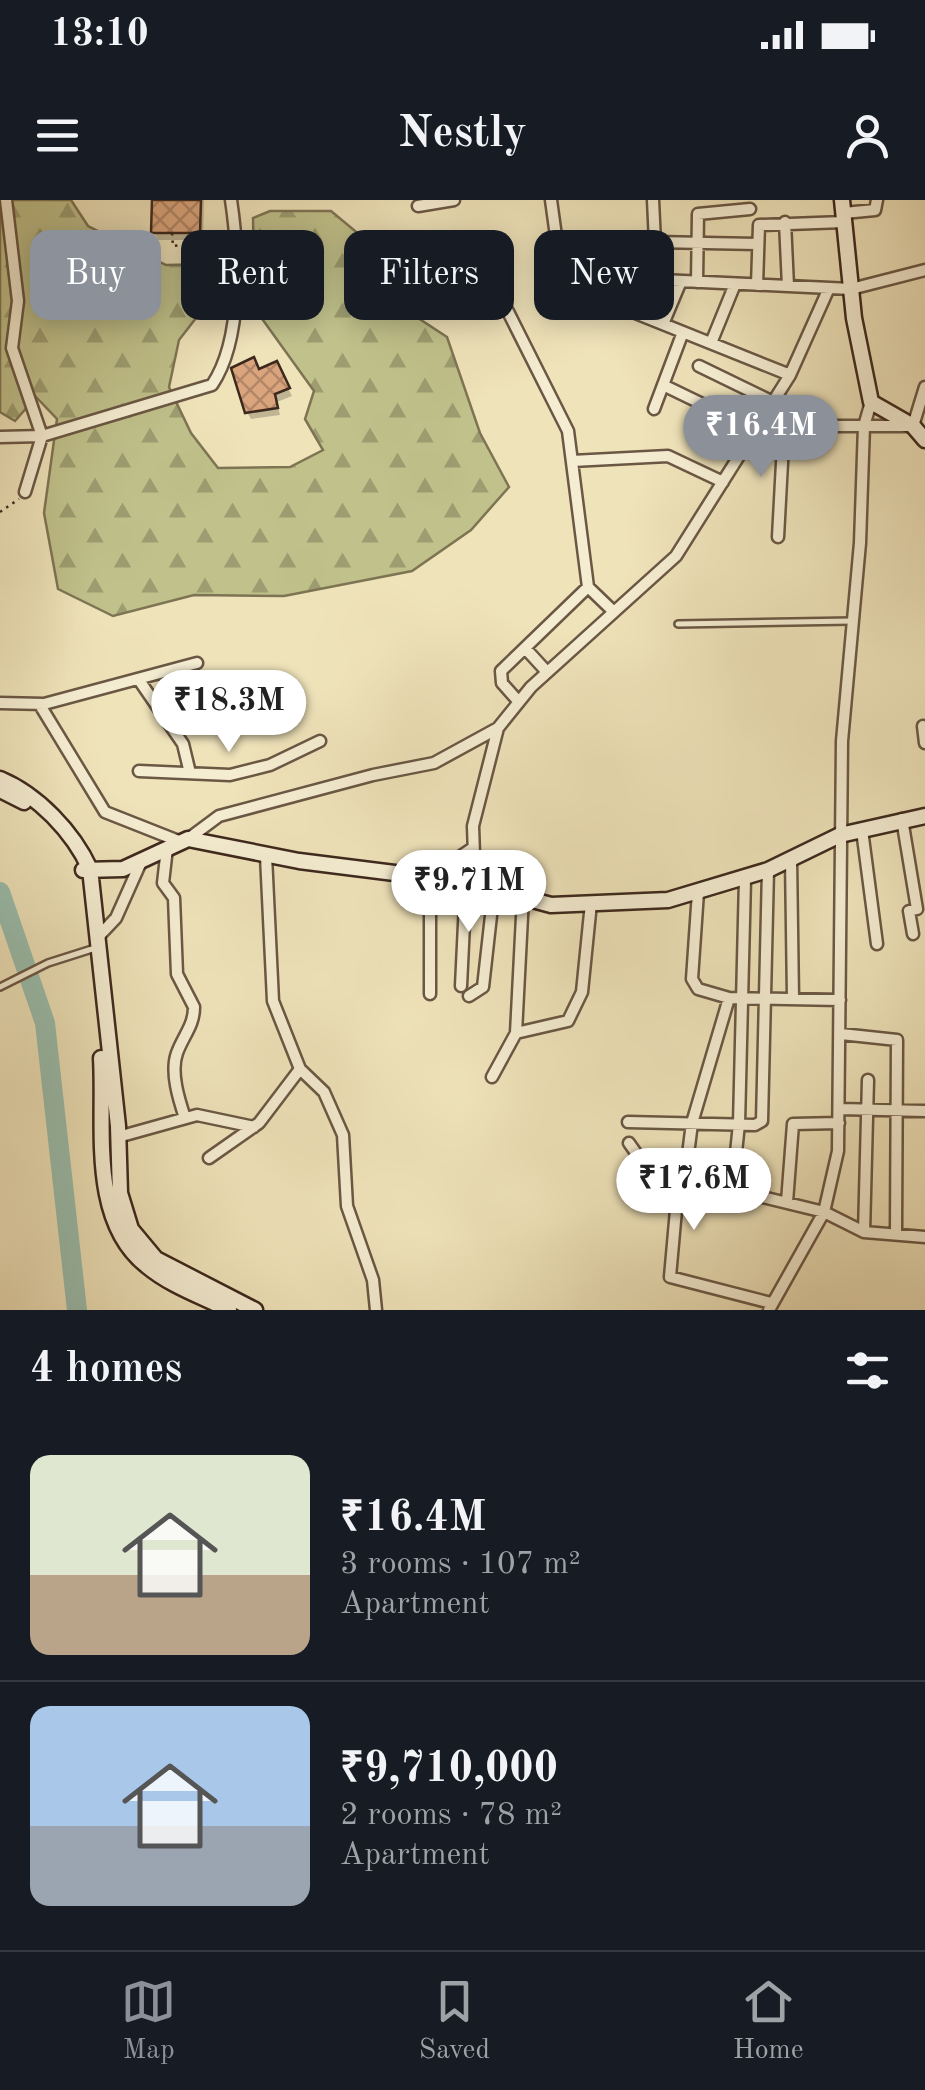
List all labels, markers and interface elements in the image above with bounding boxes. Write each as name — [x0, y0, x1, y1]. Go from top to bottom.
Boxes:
text: 13:10 — [50, 16, 149, 54]
icon: menu — [30, 108, 85, 163]
icon: person — [840, 108, 895, 163]
text: Nestly — [398, 112, 527, 157]
chip: Buy — [30, 230, 161, 320]
chip: Rent — [181, 230, 324, 320]
chip: Filters — [344, 230, 514, 320]
chip: New — [534, 230, 674, 320]
pin: ₹16.4M — [680, 395, 842, 480]
text: ₹16.4M — [705, 411, 817, 443]
pin: ₹18.3M — [148, 670, 310, 755]
text: ₹18.3M — [173, 686, 285, 718]
pin: ₹9.71M — [388, 850, 550, 935]
text: ₹9.71M — [413, 866, 525, 898]
pin: ₹17.6M — [613, 1148, 775, 1233]
text: ₹17.6M — [638, 1164, 750, 1196]
icon: filters — [840, 1343, 895, 1398]
text: 4 homes — [30, 1349, 182, 1391]
icon: home — [110, 1495, 230, 1615]
text: ₹16.4M — [340, 1498, 486, 1540]
text: 3 rooms · 107 m² — [340, 1549, 581, 1581]
text: Apartment — [340, 1589, 490, 1621]
icon: home — [110, 1746, 230, 1866]
text: ₹9,710,000 — [340, 1749, 558, 1791]
text: 2 rooms · 78 m² — [340, 1800, 562, 1832]
text: Apartment — [340, 1840, 490, 1872]
tab: Map — [121, 1974, 176, 2069]
tab: Saved — [419, 1974, 490, 2069]
tab: Home — [733, 1974, 804, 2069]

